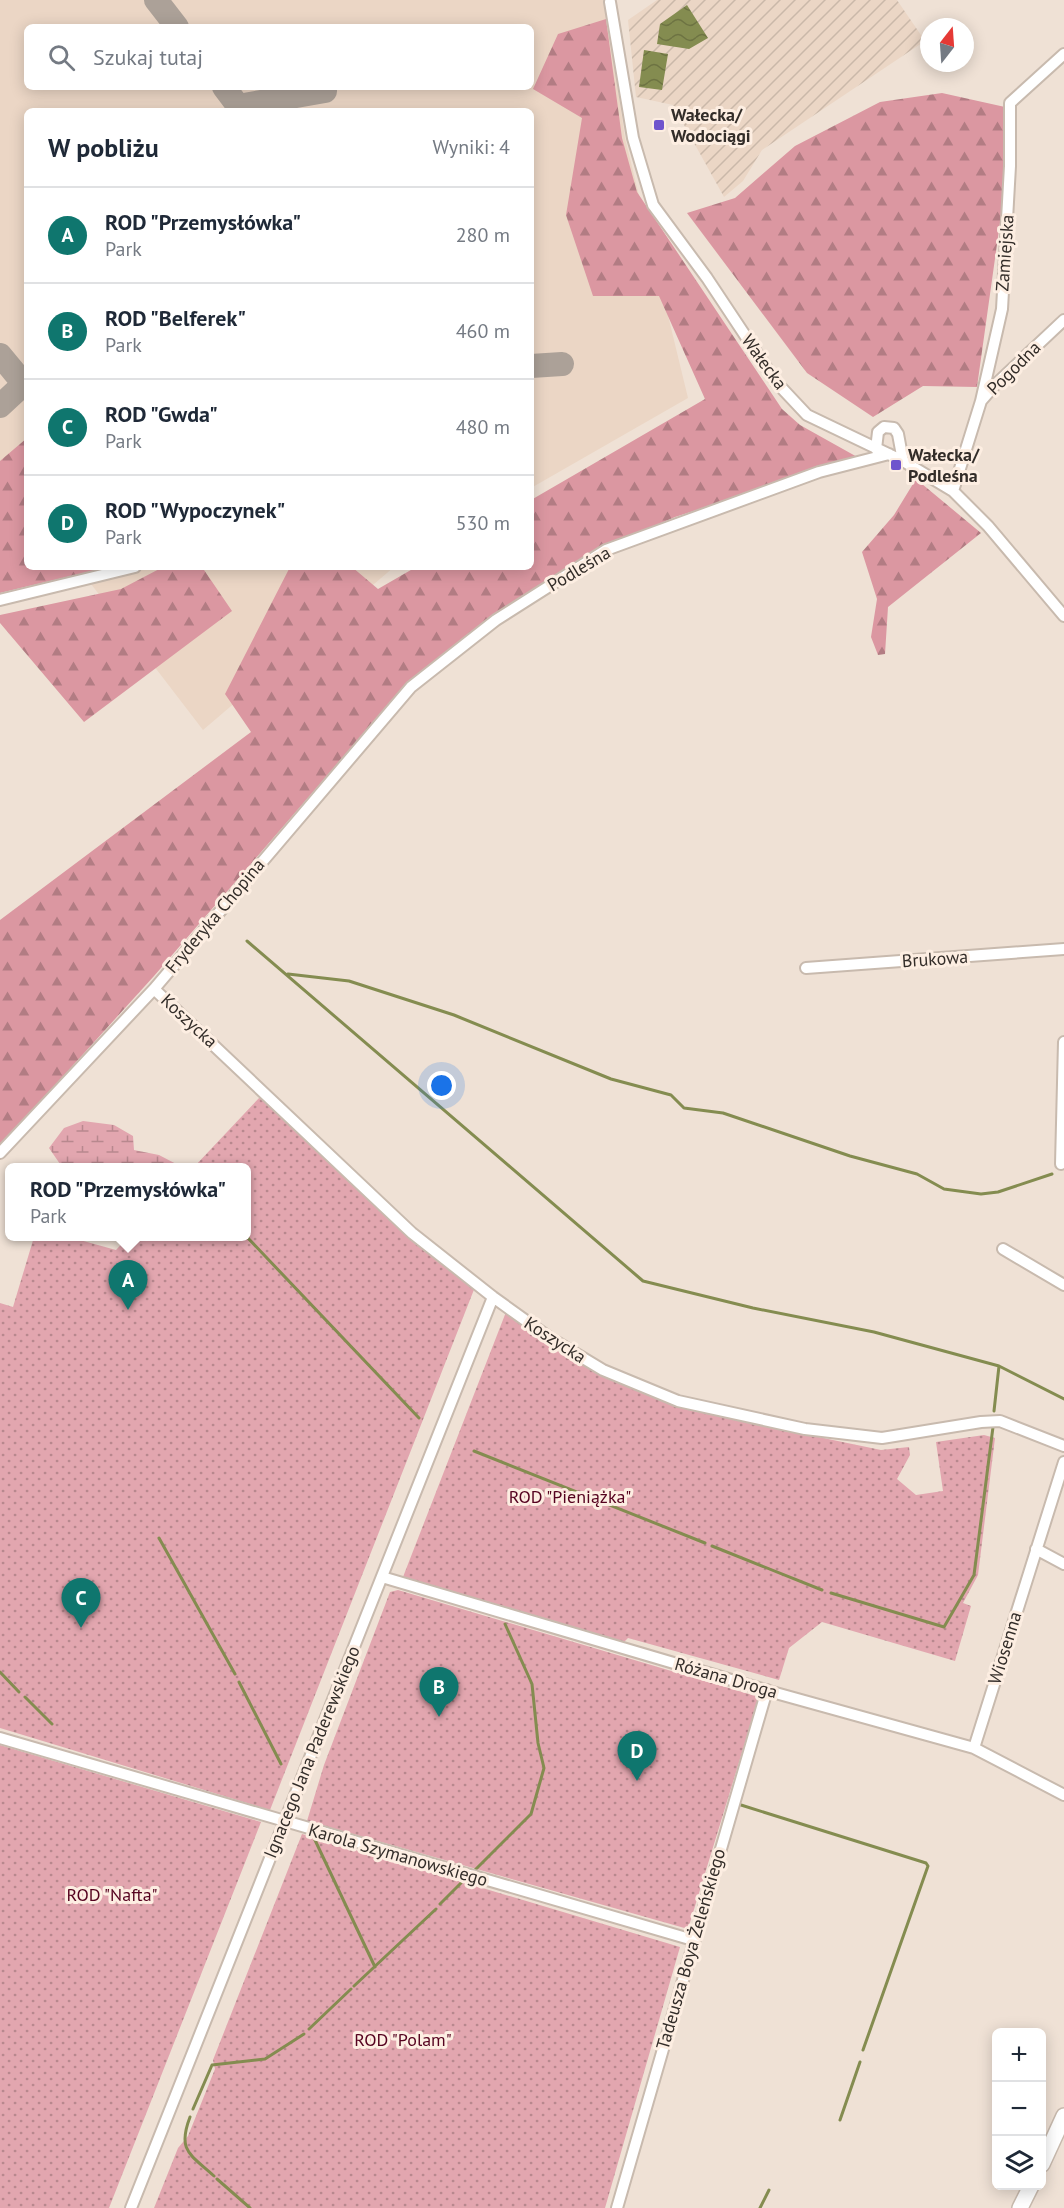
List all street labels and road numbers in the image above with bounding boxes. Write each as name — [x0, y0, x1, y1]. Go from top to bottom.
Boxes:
street label: Zamiejska — [990, 214, 1019, 292]
street label: Wałecka — [737, 329, 792, 394]
street label: Pogodna — [982, 336, 1045, 399]
street label: Podleśna — [543, 541, 614, 596]
street label: Fryderyka Chopina — [160, 854, 269, 978]
street label: Brukowa — [901, 945, 969, 972]
street label: Koszycka — [156, 989, 222, 1053]
street label: Koszycka — [520, 1311, 591, 1368]
street label: Wiosenna — [983, 1609, 1026, 1687]
street label: Ignacego Jana Paderewskiego — [258, 1642, 365, 1861]
street label: Różana Droga — [672, 1652, 780, 1703]
street label: Karola Szymanowskiego — [306, 1818, 490, 1891]
street label: Tadeusza Boya Żeleńskiego — [651, 1846, 730, 2052]

